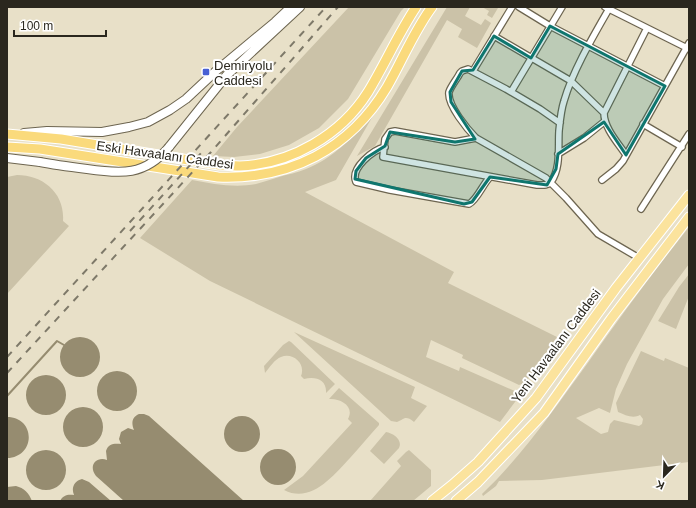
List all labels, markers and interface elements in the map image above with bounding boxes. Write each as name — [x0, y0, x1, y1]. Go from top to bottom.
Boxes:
scale bar — [14, 12, 106, 38]
text: 100 m — [20, 19, 53, 33]
place label: Demiryolu Caddesi — [214, 58, 273, 88]
marker: Demiryolu Caddesi — [201, 67, 211, 77]
street label: Eski Havaalanı Caddesi — [96, 138, 234, 172]
street label: Yeni Havaalanı Caddesi — [508, 286, 604, 406]
north arrow — [644, 456, 684, 496]
text: K — [654, 478, 666, 492]

